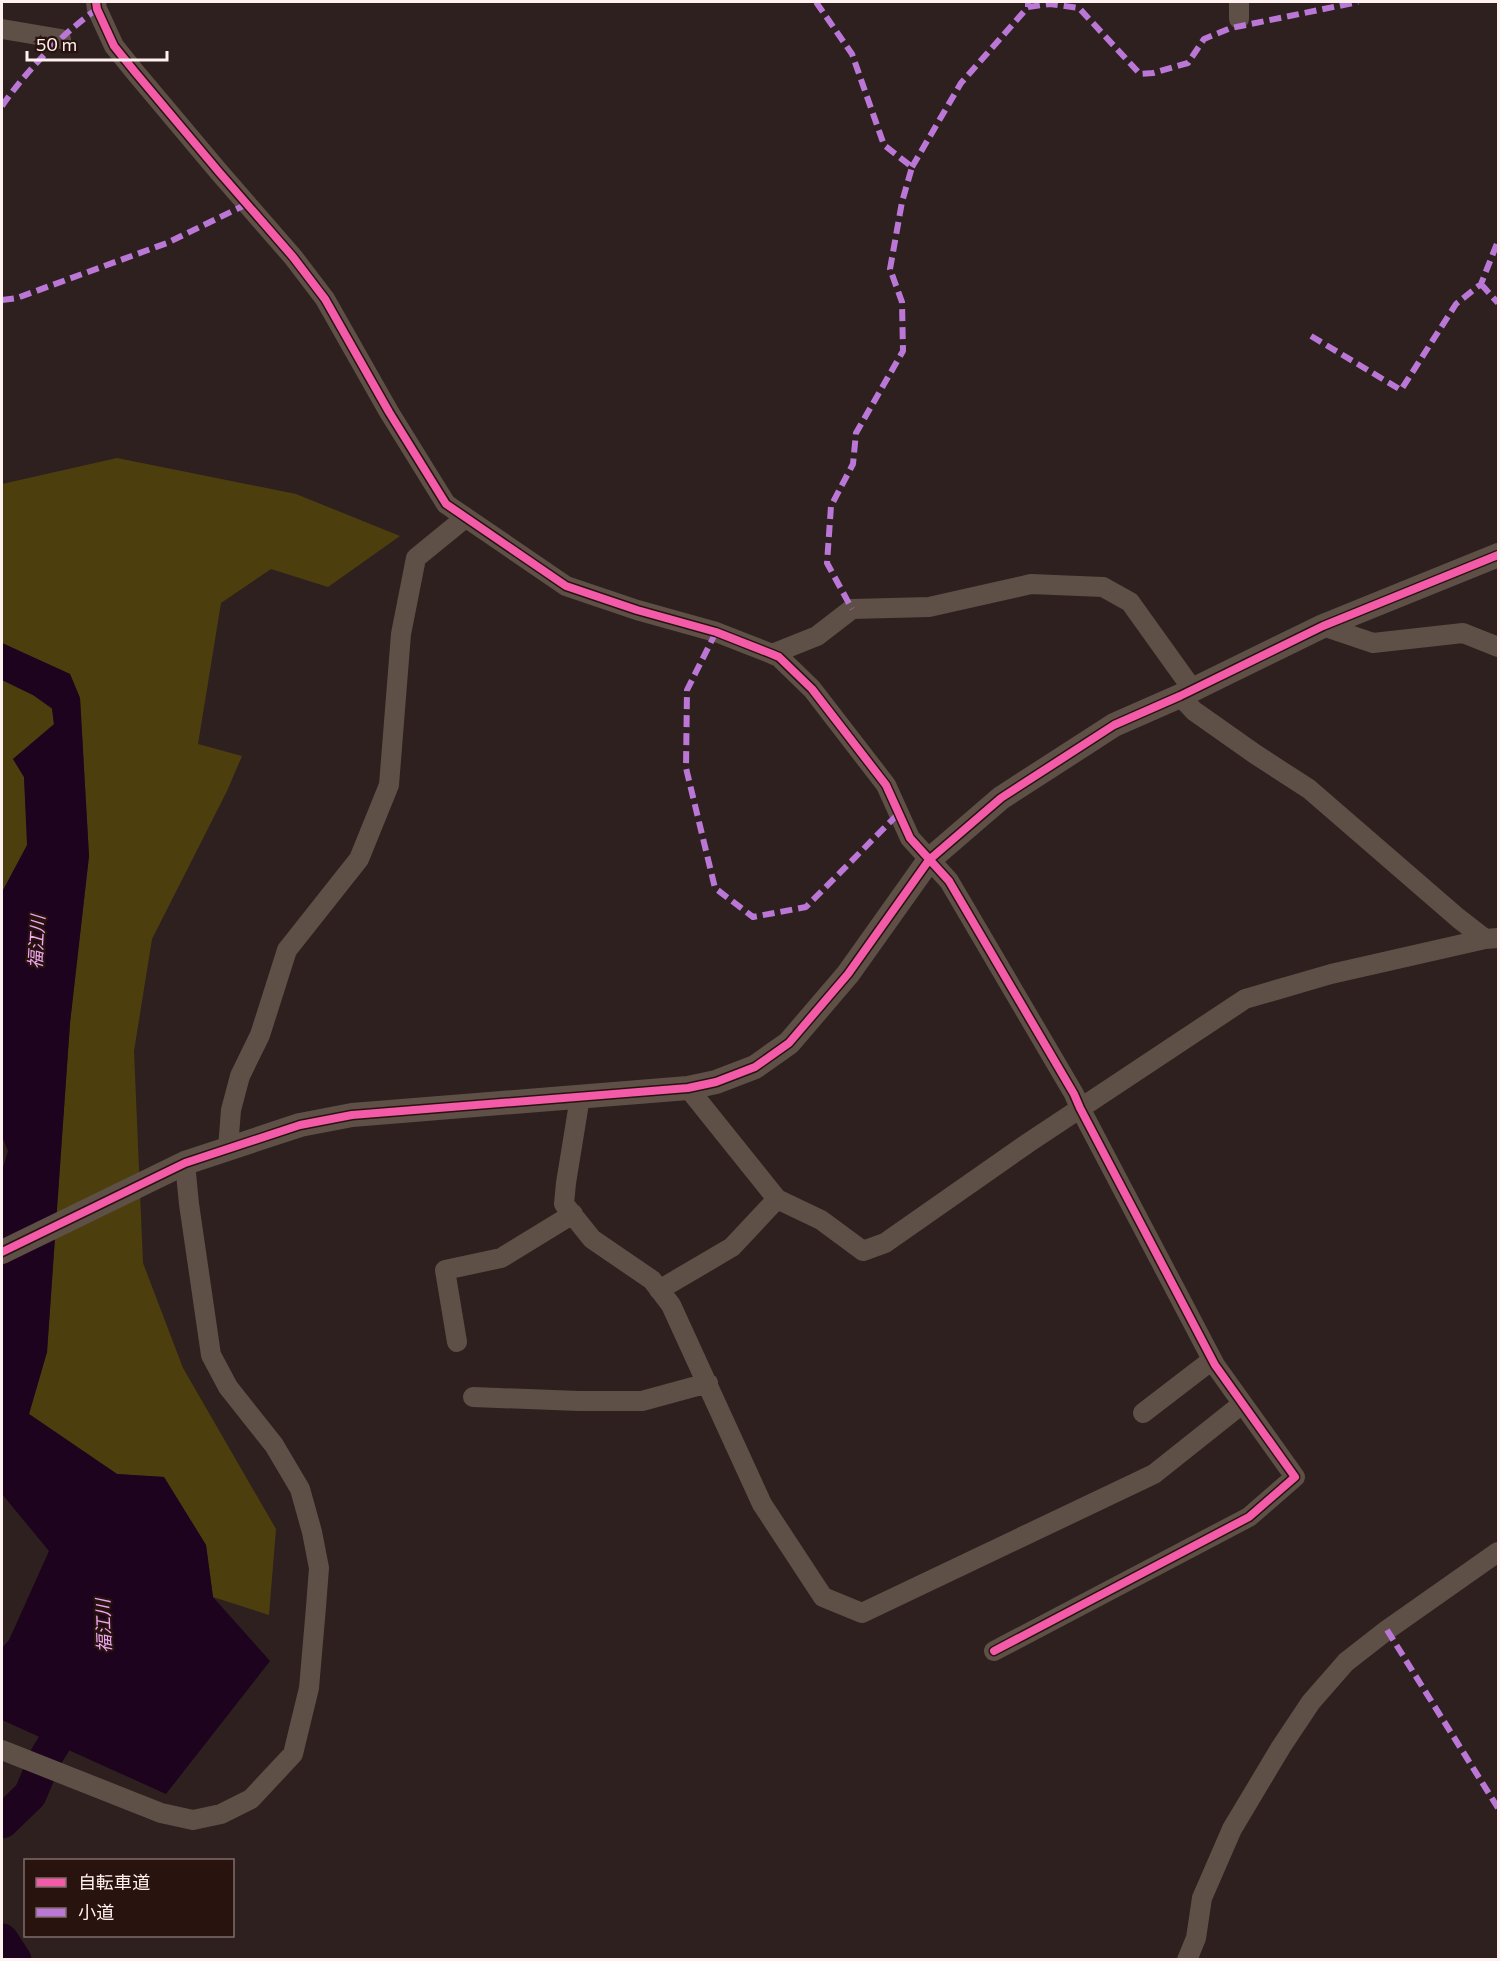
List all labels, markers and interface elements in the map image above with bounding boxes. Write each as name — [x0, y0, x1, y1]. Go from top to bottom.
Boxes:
scale bar — [27, 24, 166, 62]
text: 50 m — [36, 33, 77, 55]
water label: 福江川 — [24, 912, 49, 970]
water label: 福江川 — [91, 1597, 115, 1653]
legend — [24, 1859, 234, 1937]
text: 自転車道 — [78, 1871, 150, 1893]
text: 小道 — [78, 1901, 114, 1923]

